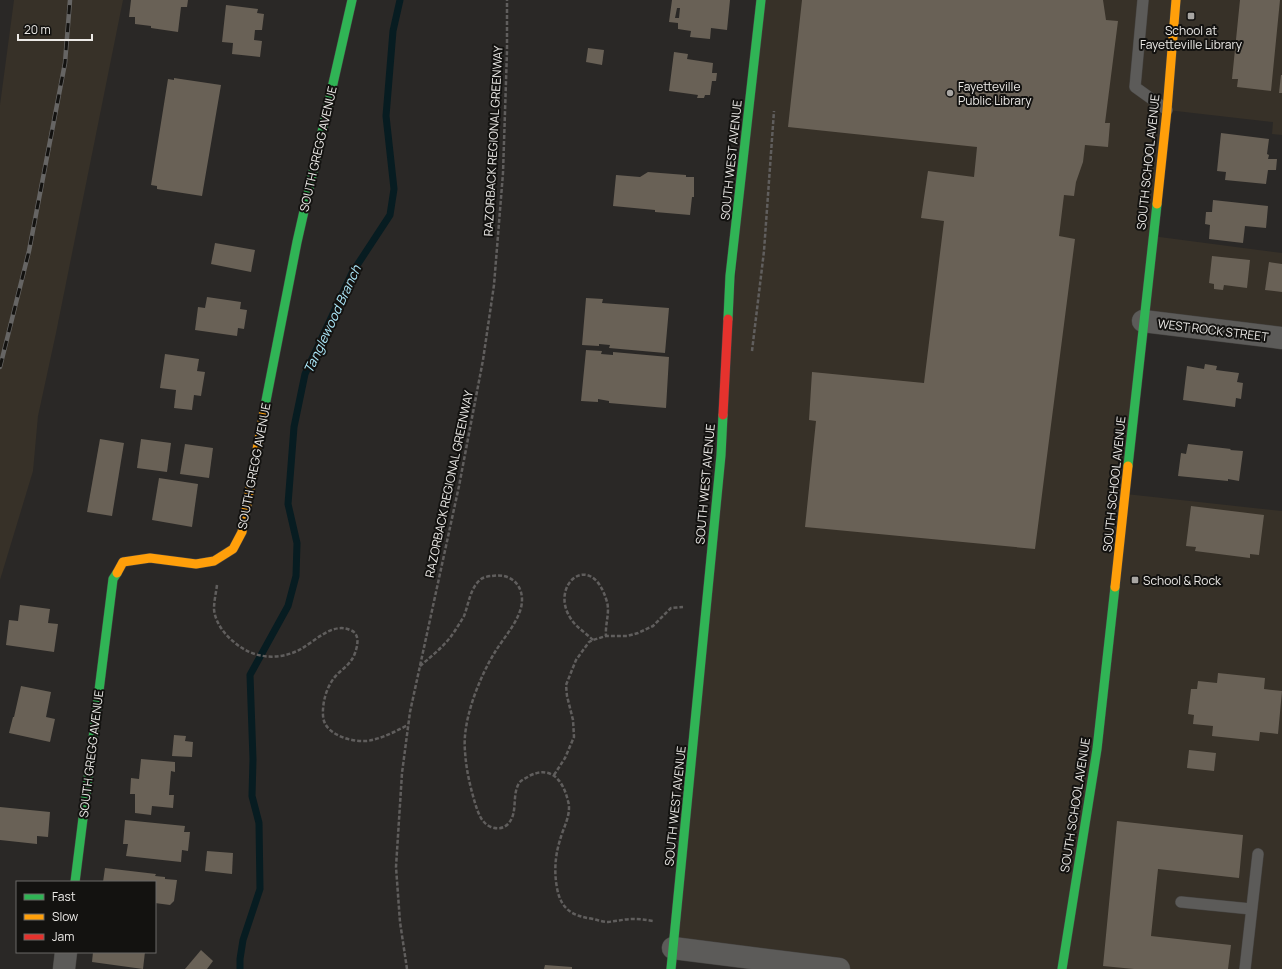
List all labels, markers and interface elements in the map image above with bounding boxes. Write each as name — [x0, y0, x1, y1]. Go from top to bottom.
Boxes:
marker: School at Fayetteville Library — [1186, 11, 1196, 21]
scale bar — [18, 16, 92, 42]
text: 20 m — [24, 21, 51, 38]
place label: School at Fayetteville Library — [1140, 22, 1243, 53]
street label: RAZORBACK REGIONAL GREENWAY — [480, 45, 507, 237]
place label: Fayetteville Public Library — [958, 78, 1032, 109]
street label: SOUTH GREGG AVENUE — [295, 84, 341, 213]
marker: Fayetteville Public Library — [945, 88, 955, 98]
street label: SOUTH SCHOOL AVENUE — [1132, 93, 1164, 231]
street label: SOUTH WEST AVENUE — [716, 99, 746, 221]
water label: Tanglewood Branch — [299, 261, 366, 376]
street label: WEST ROCK STREET — [1157, 315, 1270, 345]
street label: RAZORBACK REGIONAL GREENWAY — [421, 389, 477, 579]
street label: SOUTH GREGG AVENUE — [233, 401, 275, 531]
street label: SOUTH SCHOOL AVENUE — [1098, 415, 1130, 553]
street label: SOUTH WEST AVENUE — [691, 423, 719, 545]
place label: School & Rock — [1143, 572, 1222, 589]
marker: School & Rock — [1130, 575, 1140, 585]
street label: SOUTH GREGG AVENUE — [75, 689, 107, 819]
street label: SOUTH SCHOOL AVENUE — [1056, 736, 1094, 874]
street label: SOUTH WEST AVENUE — [660, 745, 690, 867]
legend — [16, 881, 156, 953]
text: Fast — [52, 888, 76, 905]
text: Slow — [52, 908, 78, 925]
text: Jam — [52, 928, 74, 945]

